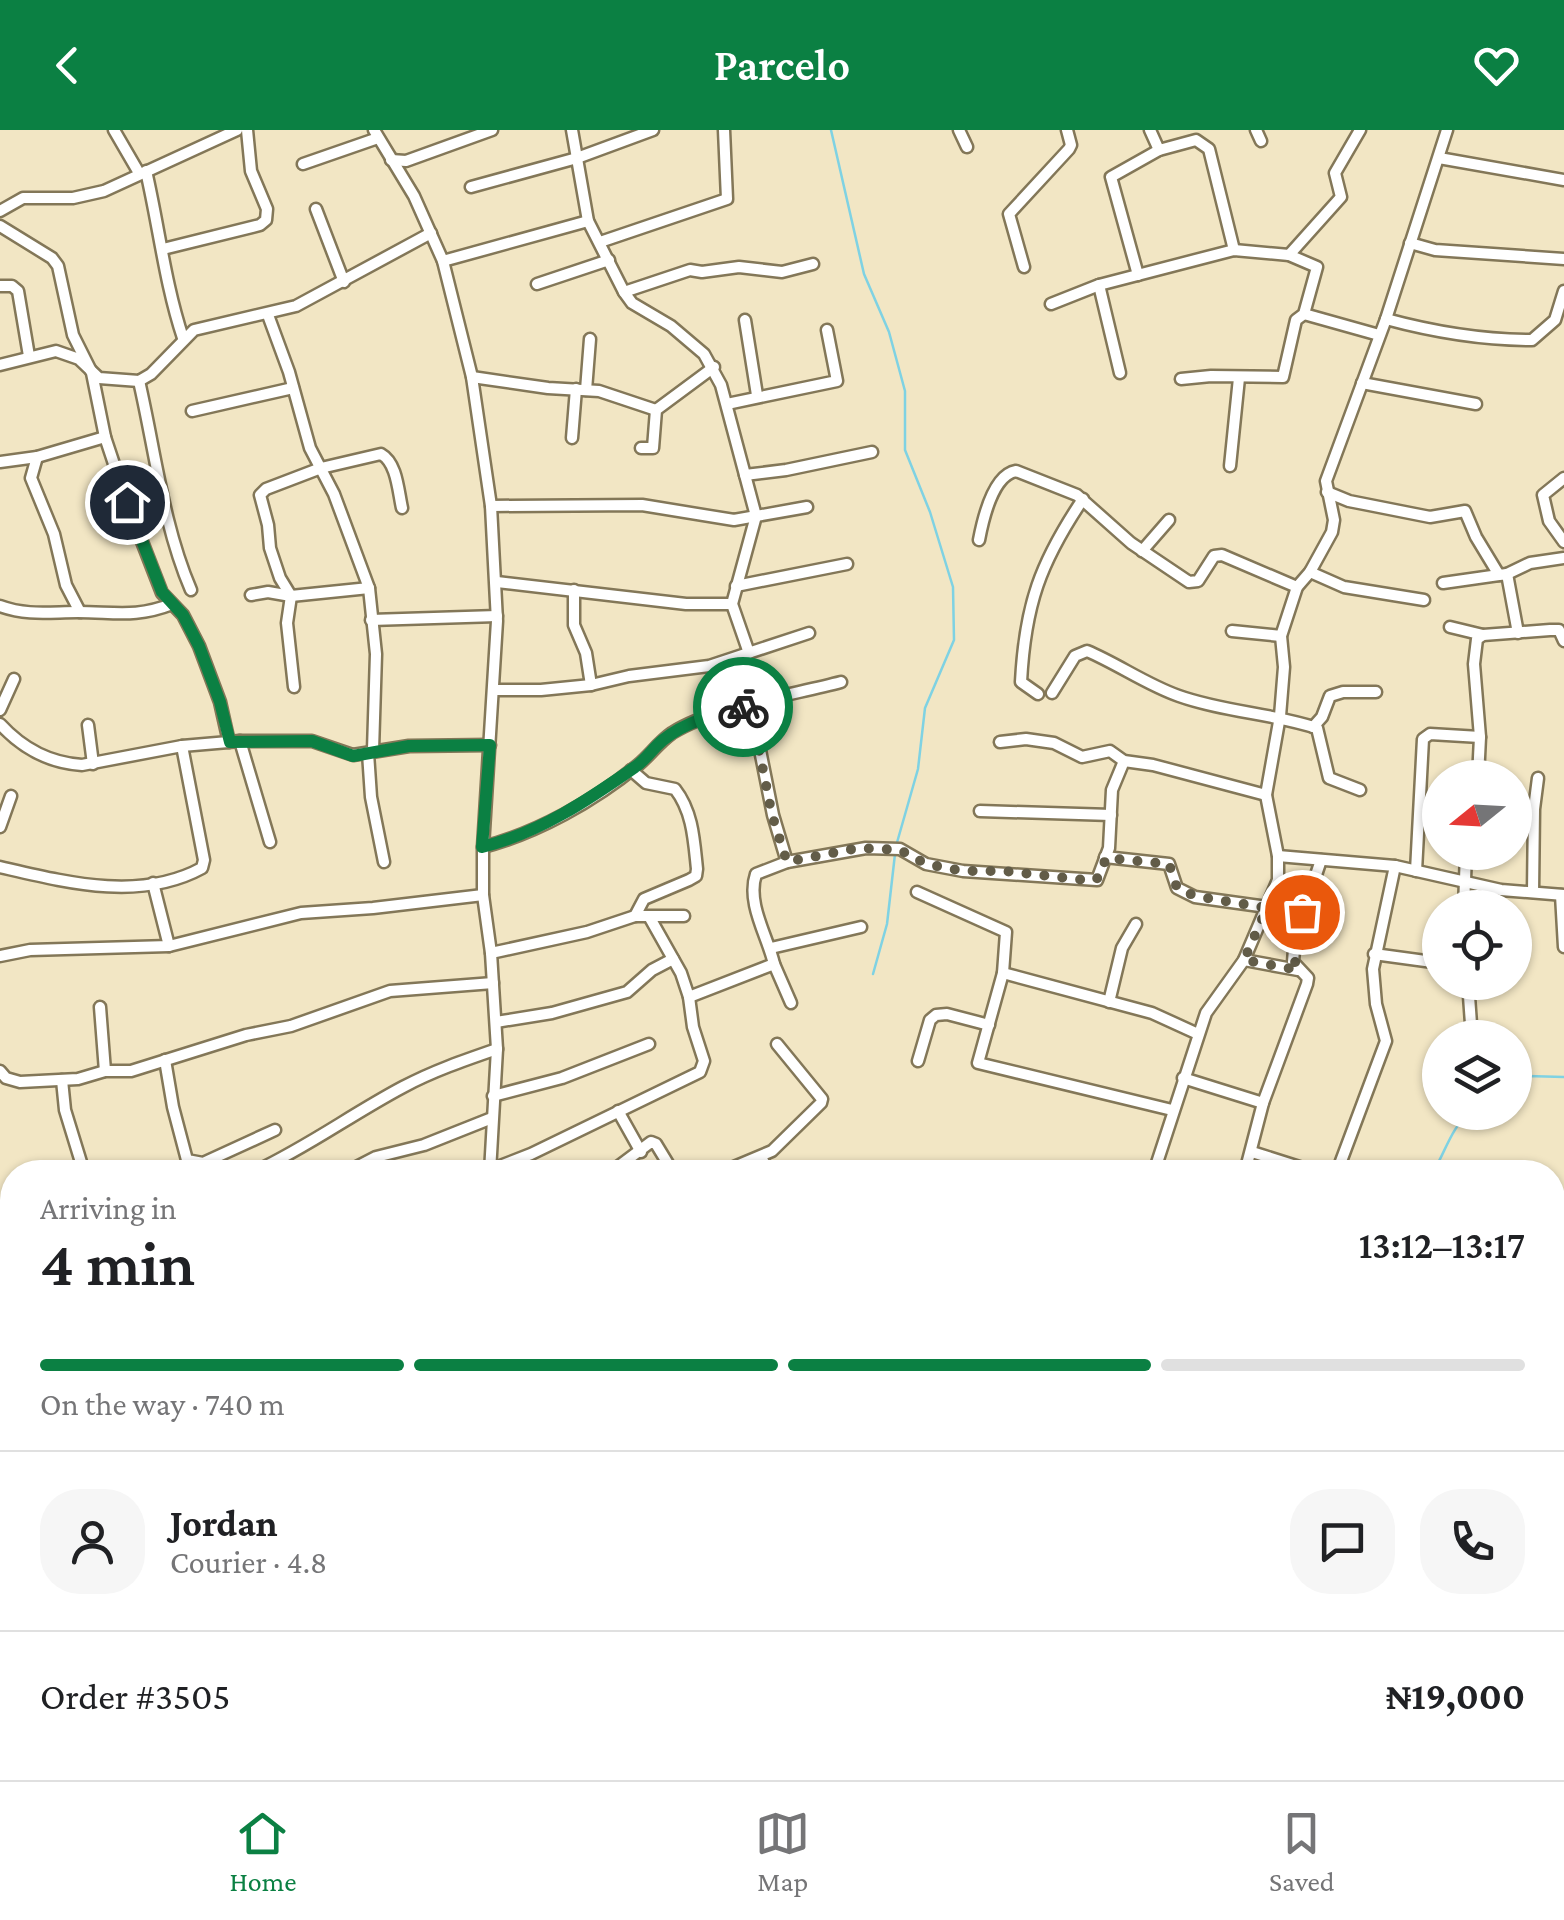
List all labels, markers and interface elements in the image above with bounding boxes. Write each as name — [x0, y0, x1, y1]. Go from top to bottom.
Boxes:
icon: back — [40, 38, 95, 93]
icon: heart — [1469, 38, 1524, 93]
text: Parcelo — [714, 40, 850, 90]
pin — [85, 460, 170, 545]
icon: home — [100, 475, 155, 530]
courier — [693, 657, 793, 757]
icon: bike — [716, 680, 771, 735]
north arrow — [1422, 760, 1532, 870]
map controls — [1422, 760, 1532, 1130]
pin — [1260, 870, 1345, 955]
icon: bag — [1275, 885, 1330, 940]
button: locate — [1422, 890, 1532, 1000]
button: layers — [1422, 1020, 1532, 1130]
text: Arriving in — [40, 1190, 177, 1226]
text: 13:12–13:17 — [1359, 1224, 1525, 1266]
text: 4 min — [40, 1227, 195, 1299]
text: On the way · 740 m — [40, 1386, 285, 1422]
button: person — [40, 1489, 145, 1594]
button: chat — [1290, 1489, 1395, 1594]
button: phone — [1420, 1489, 1525, 1594]
text: Jordan — [170, 1502, 278, 1544]
text: Courier · 4.8 — [170, 1544, 327, 1580]
text: Order #3505 — [40, 1675, 230, 1717]
text: ₦19,000 — [1386, 1675, 1525, 1717]
tab: Home — [229, 1806, 296, 1897]
tab: Map — [755, 1806, 810, 1897]
tab: Saved — [1269, 1806, 1335, 1897]

